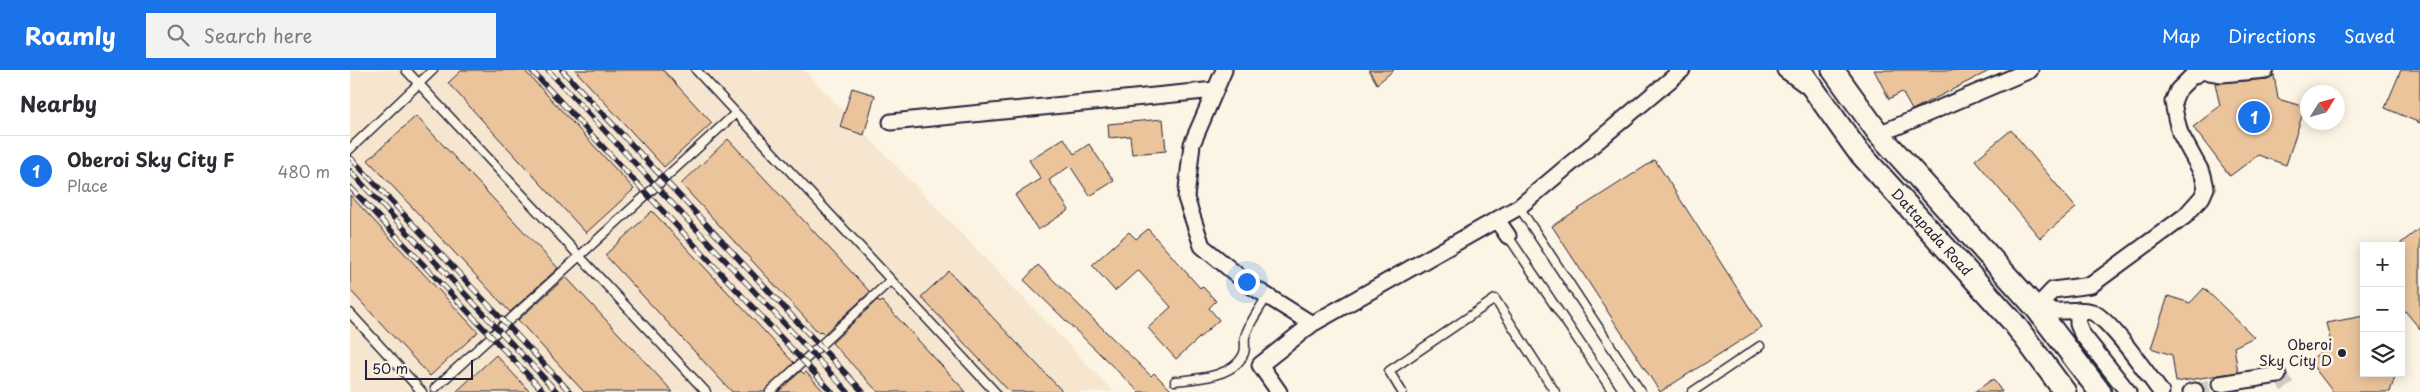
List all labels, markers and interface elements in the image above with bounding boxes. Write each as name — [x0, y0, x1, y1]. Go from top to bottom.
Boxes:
search box — [146, 13, 496, 58]
text: Roamly — [25, 17, 116, 53]
icon: search — [164, 21, 192, 49]
text: Search here — [204, 21, 312, 49]
text: Map — [2162, 22, 2200, 49]
text: Directions — [2228, 22, 2316, 49]
text: Saved — [2344, 22, 2395, 49]
north arrow — [2300, 85, 2345, 130]
text: Nearby — [20, 87, 97, 119]
pin: 1 — [2238, 98, 2270, 136]
text: Oberoi Sky City F — [67, 145, 234, 173]
text: 1 — [32, 159, 40, 183]
text: 480 m — [278, 159, 330, 183]
text: Place — [67, 173, 108, 197]
street label: Dattapada Road — [1887, 183, 1977, 280]
map controls — [2360, 242, 2405, 377]
button: + — [2360, 242, 2405, 287]
your location — [1234, 269, 1260, 295]
button: − — [2360, 287, 2405, 332]
button: layers — [2360, 332, 2405, 377]
place label: Oberoi Sky City D — [2259, 334, 2332, 371]
marker: Oberoi Sky City D — [2336, 347, 2348, 359]
scale bar — [365, 357, 472, 380]
text: 50 m — [372, 358, 408, 379]

